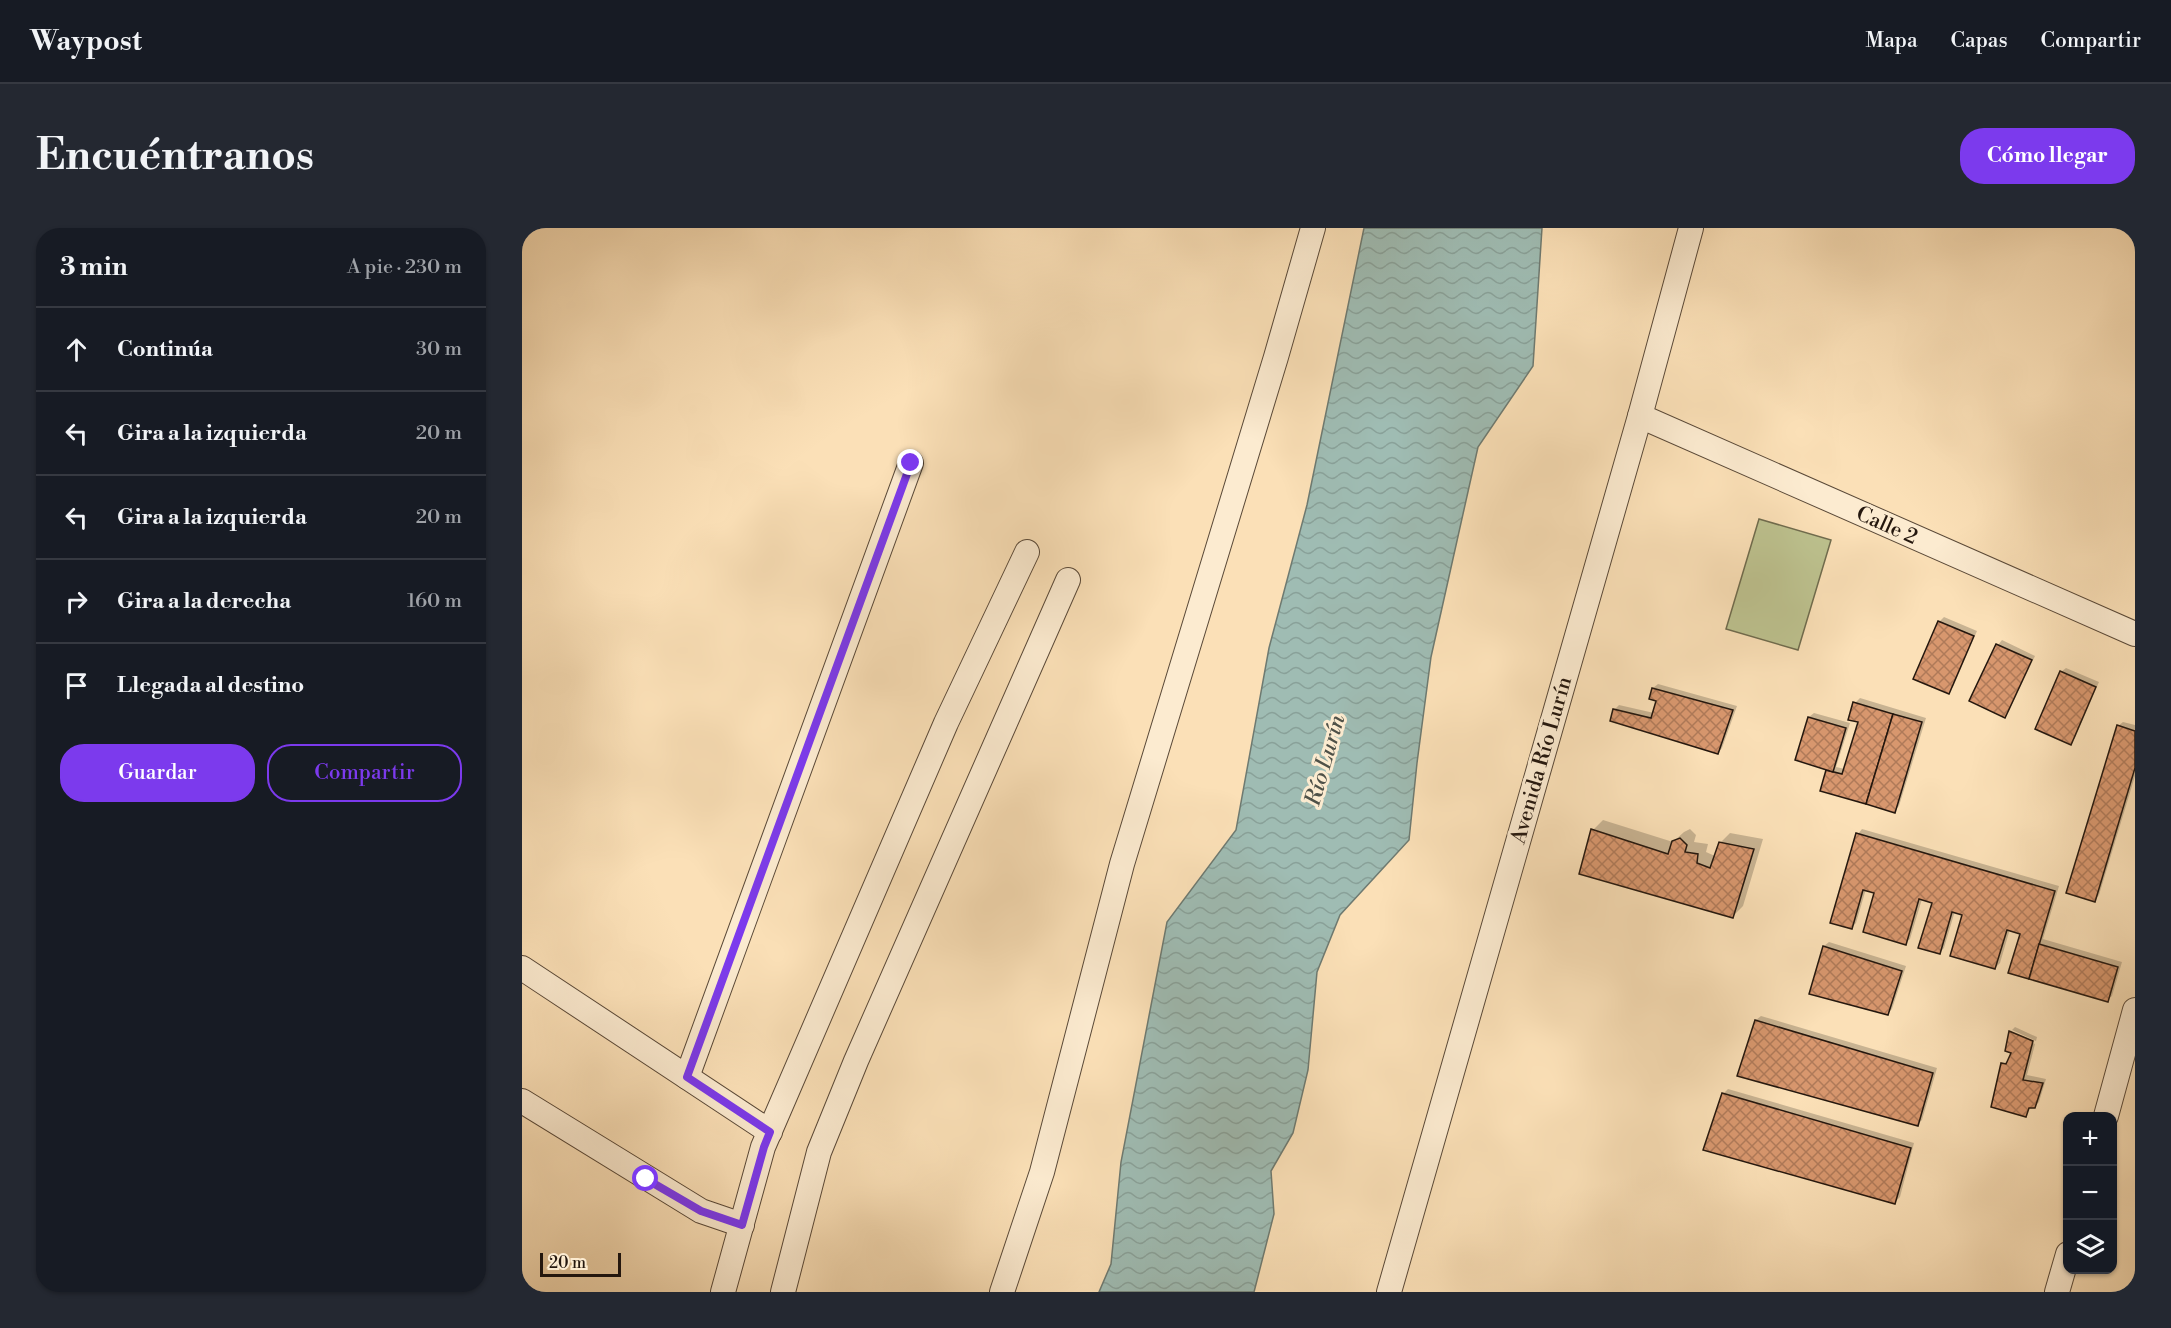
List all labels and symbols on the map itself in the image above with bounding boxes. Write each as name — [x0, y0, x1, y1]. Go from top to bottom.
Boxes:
route end — [897, 449, 923, 475]
street label: Calle 2 — [1852, 501, 1921, 551]
street label: Avenida Río Lurín — [1505, 673, 1578, 848]
water label: Río Lurín — [1299, 711, 1351, 810]
route start — [632, 1165, 658, 1191]
scale bar — [540, 1250, 621, 1278]

